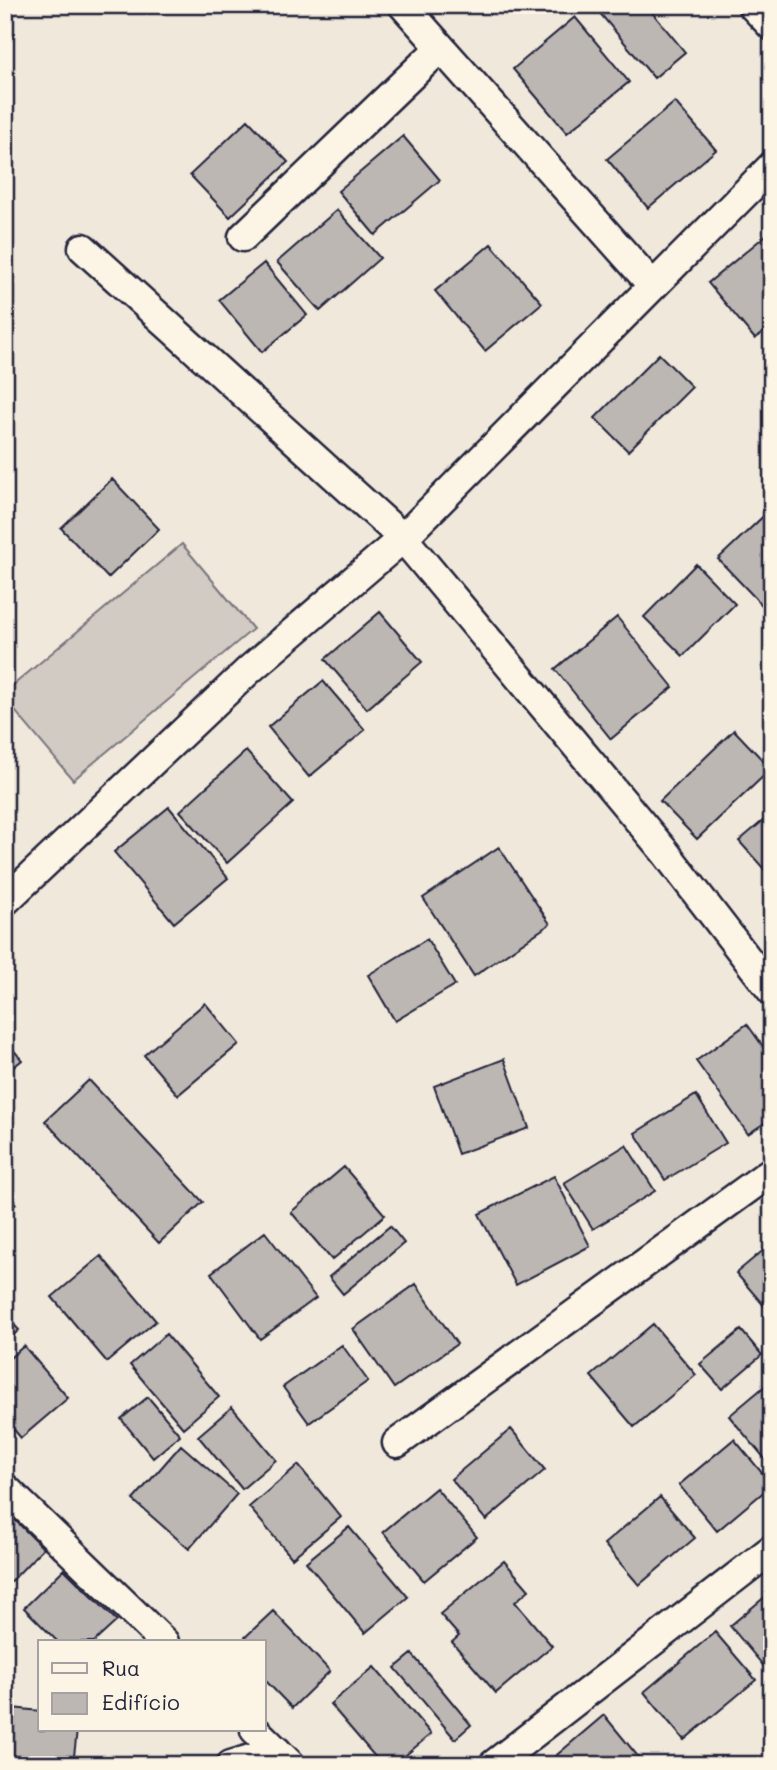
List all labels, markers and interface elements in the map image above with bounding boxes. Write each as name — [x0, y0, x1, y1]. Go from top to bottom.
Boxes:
legend — [38, 1640, 266, 1732]
text: Rua — [102, 1654, 140, 1681]
text: Edifício — [102, 1688, 180, 1715]

